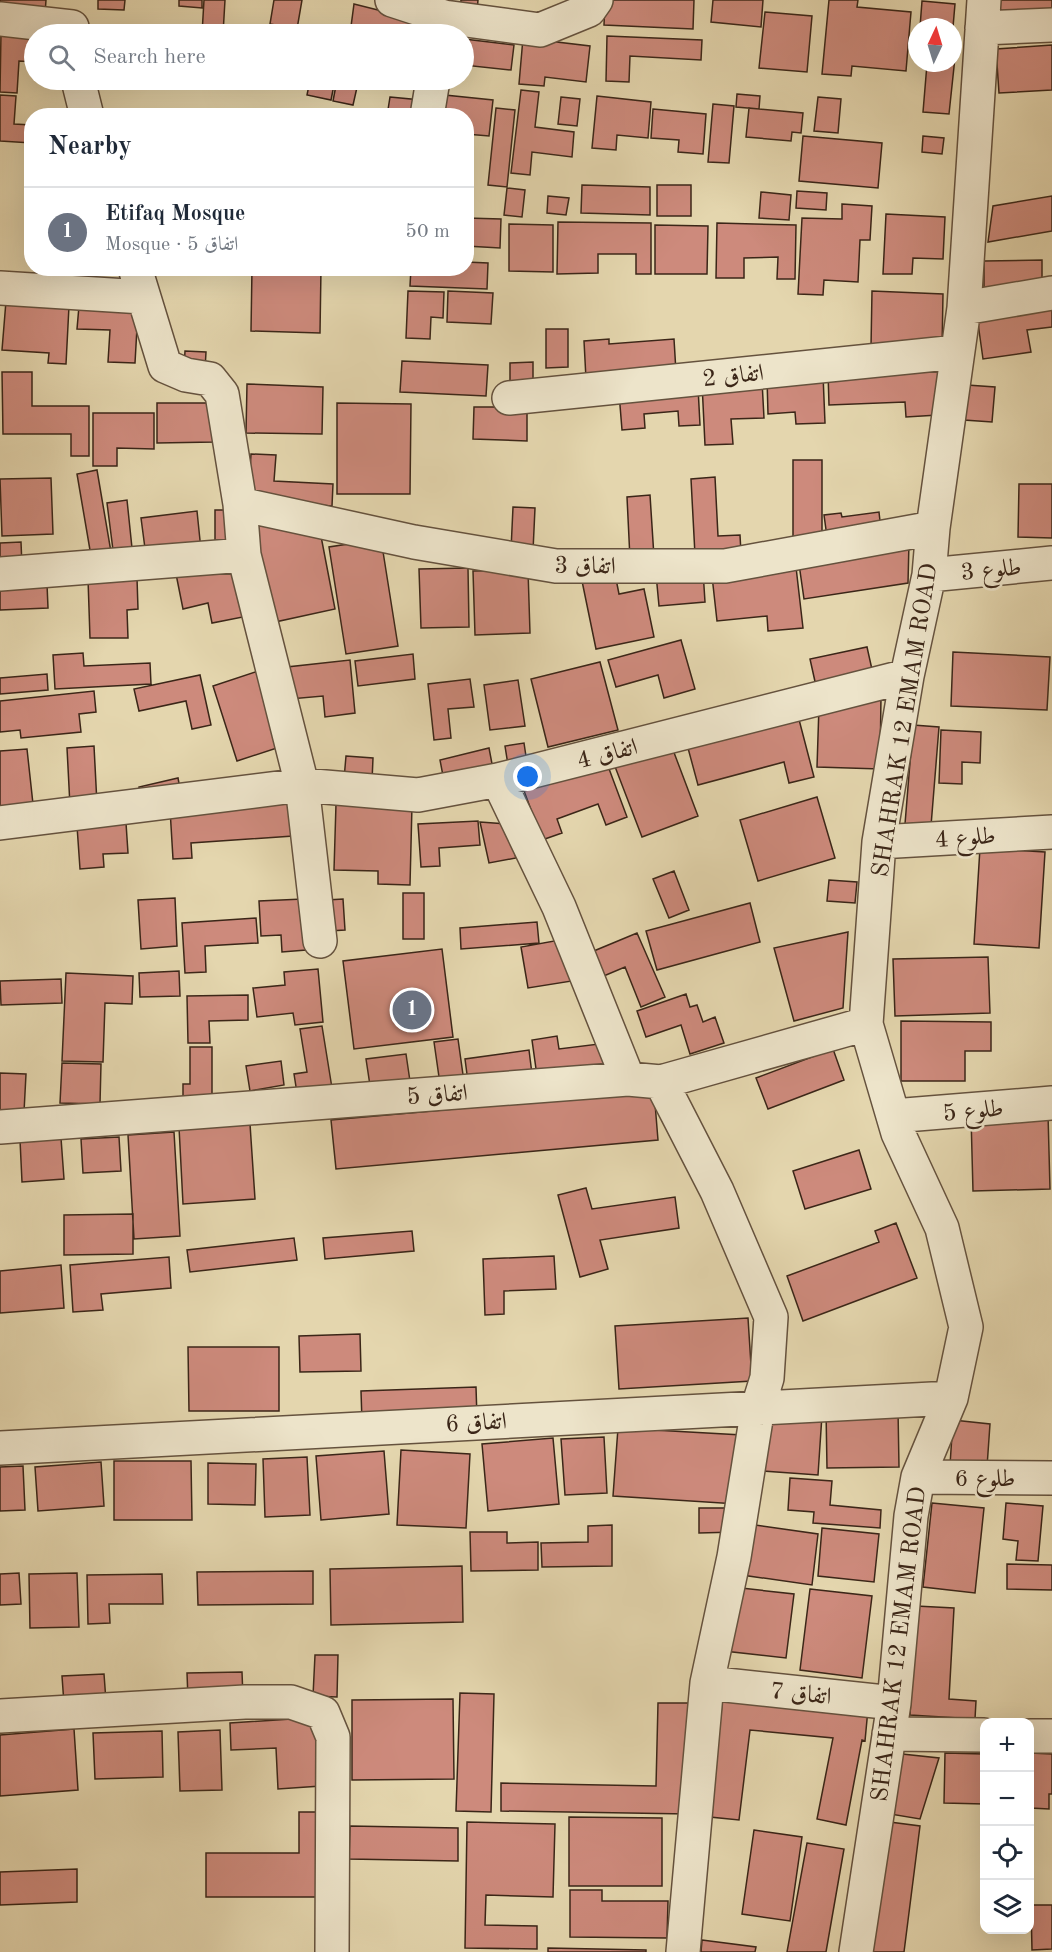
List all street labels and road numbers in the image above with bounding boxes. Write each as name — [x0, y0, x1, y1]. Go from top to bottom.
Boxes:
street label: اتفاق 2 — [701, 362, 765, 392]
street label: اتفاق 3 — [554, 554, 616, 580]
street label: طلوع 3 — [960, 556, 1023, 592]
street label: SHAHRAK 12 EMAM ROAD — [869, 562, 943, 879]
street label: اتفاق 4 — [575, 736, 640, 774]
street label: طلوع 4 — [934, 825, 997, 859]
street label: اتفاق 5 — [406, 1082, 469, 1110]
street label: طلوع 5 — [942, 1097, 1005, 1133]
street label: اتفاق 6 — [445, 1410, 507, 1438]
street label: طلوع 6 — [955, 1468, 1015, 1498]
street label: SHAHRAK 12 EMAM ROAD — [869, 1485, 931, 1803]
street label: اتفاق 7 — [769, 1680, 833, 1710]

